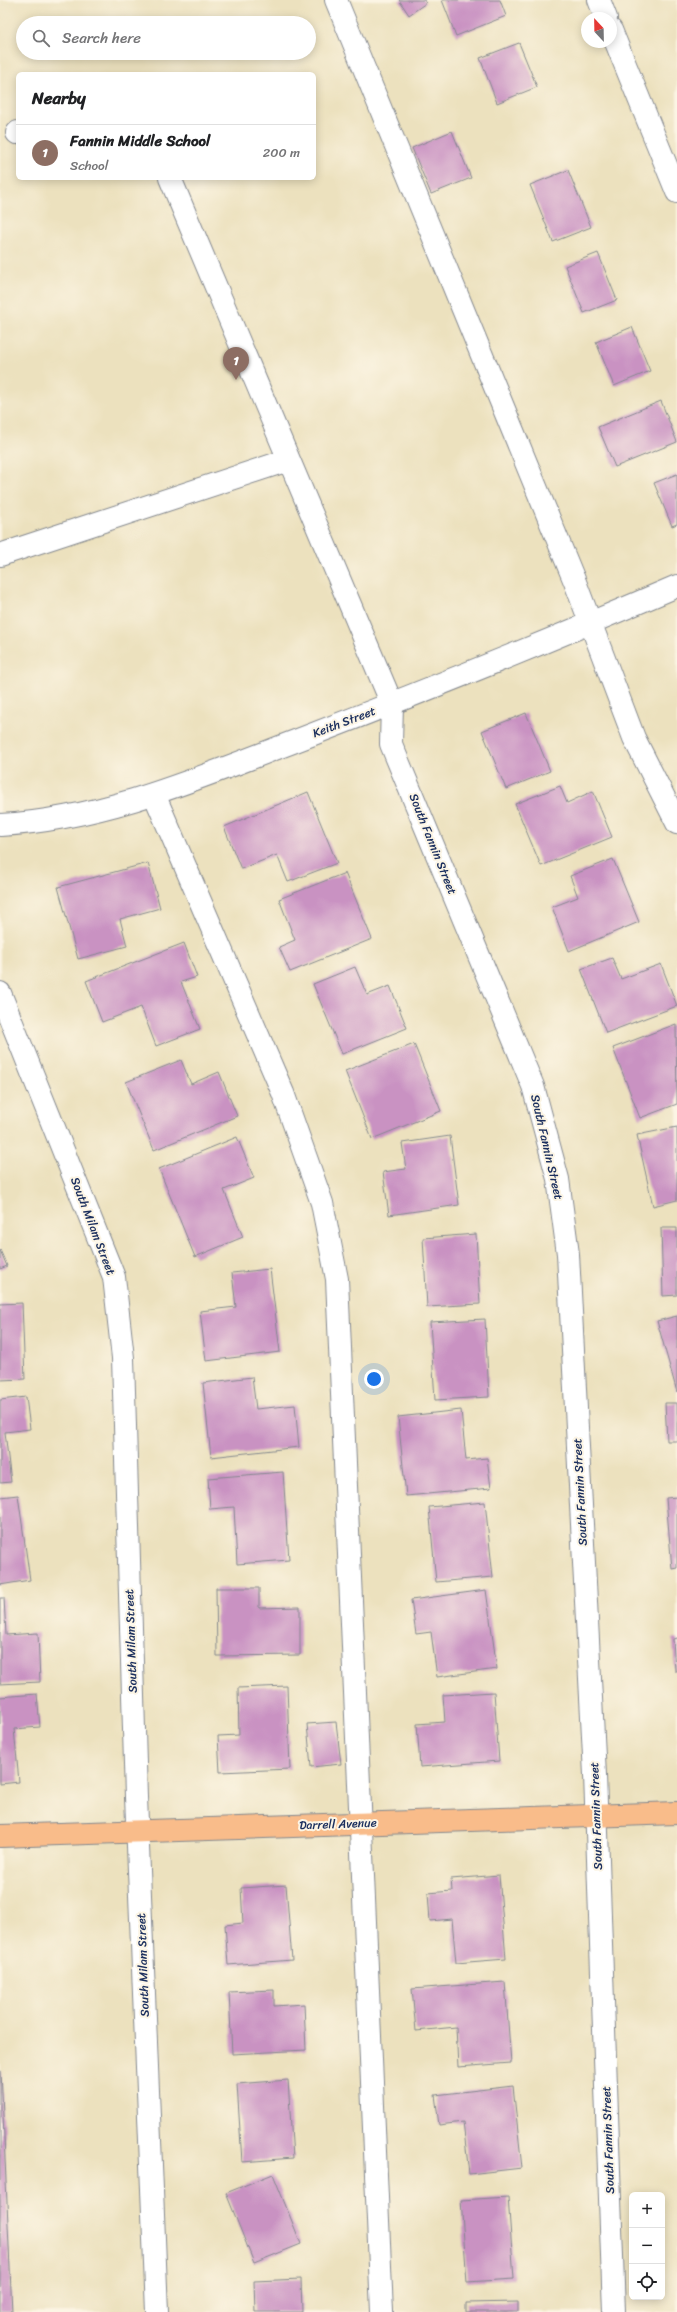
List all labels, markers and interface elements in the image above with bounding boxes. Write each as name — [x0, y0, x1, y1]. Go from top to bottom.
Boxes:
north arrow — [581, 12, 617, 48]
search box — [16, 16, 316, 60]
text: Search here — [62, 25, 141, 51]
icon: search — [30, 27, 52, 49]
text: Nearby — [32, 83, 86, 113]
text: Fannin Middle School — [70, 128, 210, 154]
text: 1 — [42, 141, 48, 164]
text: 200 m — [263, 141, 300, 164]
text: School — [70, 154, 108, 177]
pin: 1 — [223, 347, 249, 380]
street label: Keith Street — [309, 700, 379, 744]
street label: South Fannin Street — [403, 790, 463, 898]
street label: South Fannin Street — [524, 1092, 570, 1202]
street label: South Milam Street — [64, 1174, 122, 1278]
your location — [364, 1369, 384, 1389]
street label: South Fannin Street — [566, 1438, 594, 1546]
street label: South Milam Street — [118, 1589, 144, 1693]
street label: South Fannin Street — [583, 1762, 609, 1870]
street label: Darrell Avenue — [299, 1812, 377, 1836]
street label: South Milam Street — [130, 1913, 156, 2017]
street label: South Fannin Street — [595, 2086, 621, 2194]
map controls — [629, 2192, 665, 2300]
button: + — [629, 2192, 665, 2228]
button: − — [629, 2228, 665, 2264]
button: locate — [629, 2264, 665, 2300]

